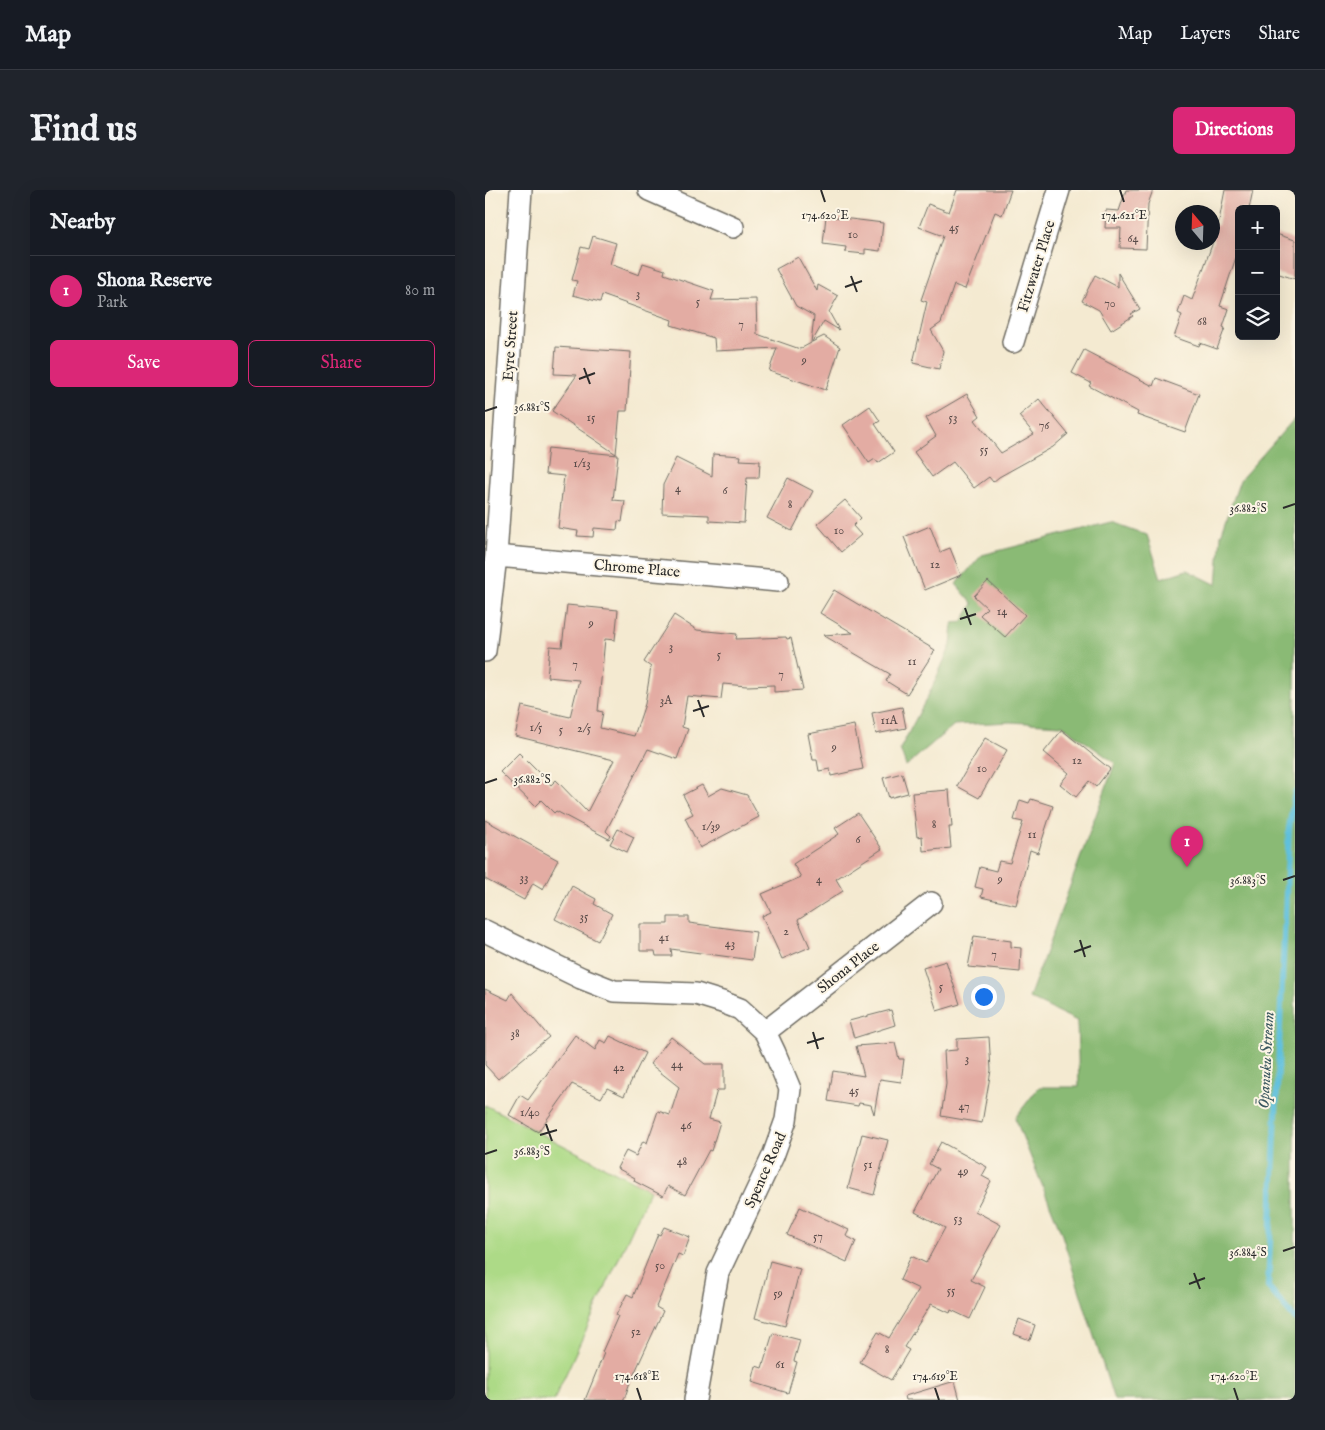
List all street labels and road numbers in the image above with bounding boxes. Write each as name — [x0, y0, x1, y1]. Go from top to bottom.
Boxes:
street label: Fitzwater Place — [1013, 218, 1060, 315]
street label: Eyre Street — [499, 310, 522, 382]
street label: Chrome Place — [593, 555, 681, 582]
street label: Shona Place — [813, 937, 883, 998]
street label: Spence Road — [740, 1128, 791, 1211]

